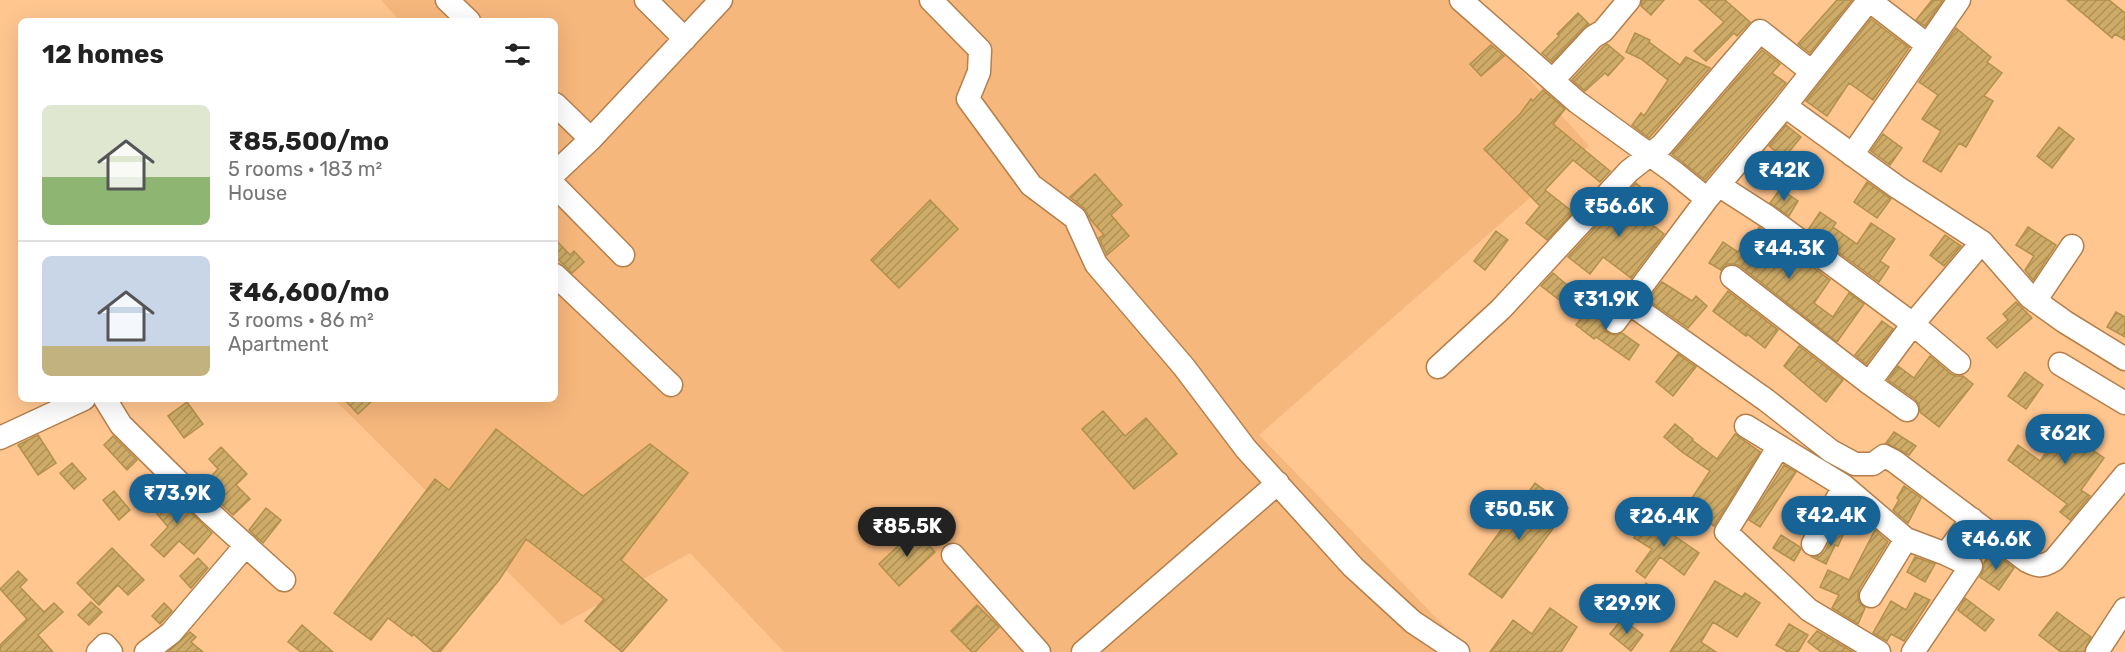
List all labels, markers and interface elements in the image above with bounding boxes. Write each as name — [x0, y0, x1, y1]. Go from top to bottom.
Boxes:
icon: filters — [501, 38, 534, 71]
text: 12 homes — [42, 39, 164, 70]
text: ₹85,500/mo — [228, 126, 389, 157]
icon: home — [90, 129, 162, 201]
pin: ₹42K — [1748, 151, 1820, 202]
text: 5 rooms · 183 m² — [228, 157, 382, 181]
text: ₹42K — [1758, 158, 1810, 182]
text: House — [228, 181, 287, 205]
pin: ₹56.6K — [1570, 187, 1668, 238]
text: ₹56.6K — [1584, 194, 1654, 218]
pin: ₹44.3K — [1740, 229, 1838, 280]
text: ₹44.3K — [1753, 236, 1825, 260]
text: ₹46,600/mo — [228, 277, 390, 308]
icon: home — [90, 280, 162, 352]
pin: ₹31.9K — [1557, 280, 1655, 331]
text: ₹31.9K — [1573, 287, 1639, 311]
text: 3 rooms · 86 m² — [228, 308, 374, 332]
text: Apartment — [228, 332, 329, 356]
pin: ₹62K — [2029, 414, 2101, 465]
text: ₹62K — [2039, 421, 2091, 445]
pin: ₹73.9K — [128, 474, 226, 525]
text: ₹73.9K — [143, 481, 211, 505]
pin: ₹50.5K — [1470, 490, 1568, 541]
pin: ₹42.4K — [1782, 496, 1880, 547]
text: ₹50.5K — [1484, 497, 1554, 521]
pin: ₹26.4K — [1615, 497, 1713, 548]
text: ₹42.4K — [1795, 503, 1867, 527]
text: ₹26.4K — [1629, 504, 1699, 528]
pin: ₹85.5K — [858, 507, 956, 558]
text: ₹85.5K — [872, 514, 942, 538]
pin: ₹46.6K — [1947, 520, 2045, 571]
text: ₹46.6K — [1961, 527, 2031, 551]
pin: ₹29.9K — [1578, 584, 1676, 635]
text: ₹29.9K — [1593, 591, 1661, 615]

